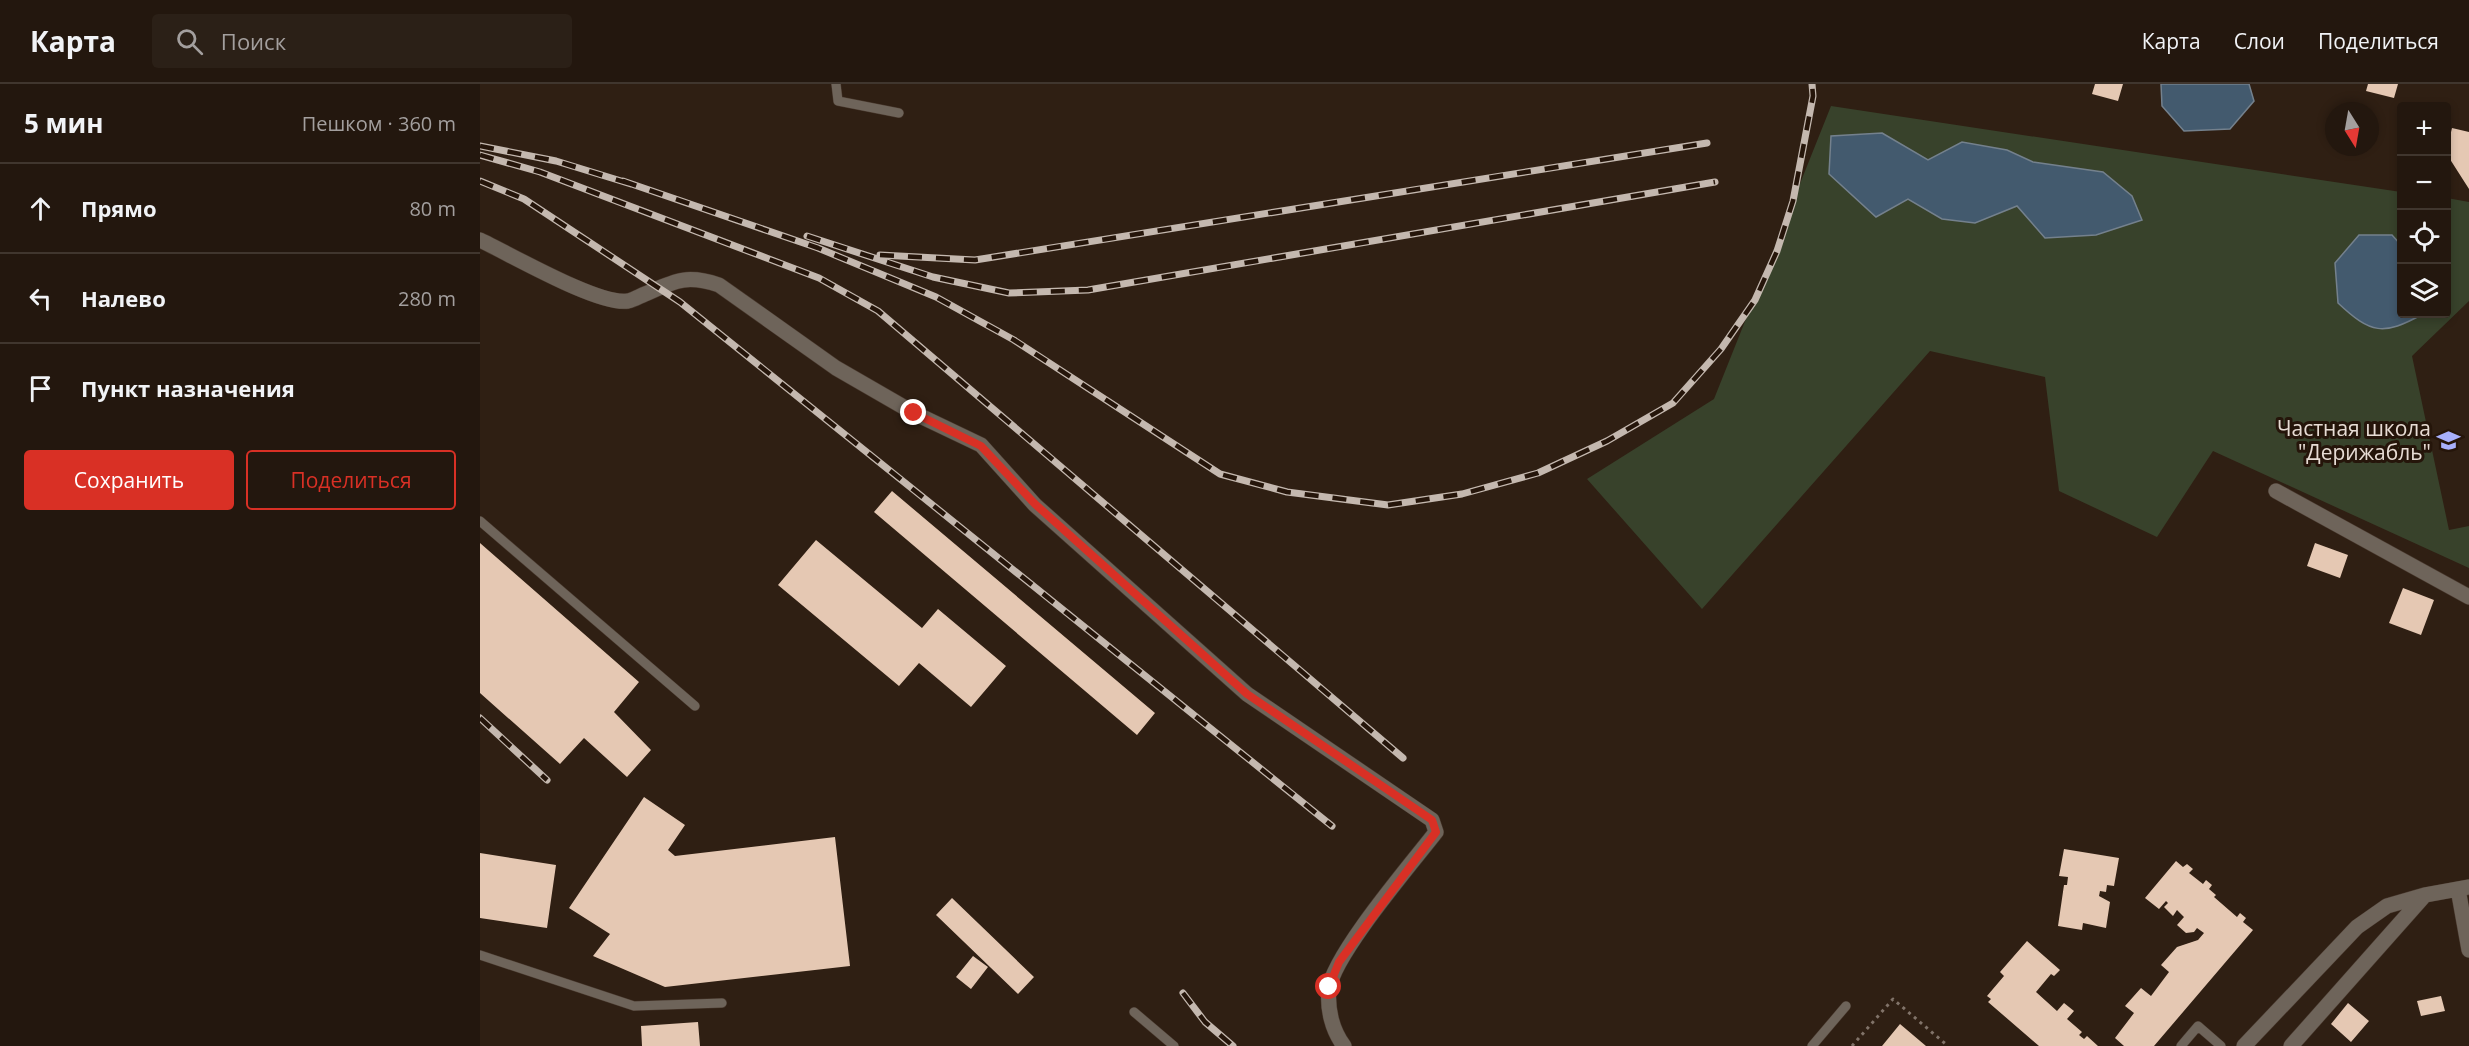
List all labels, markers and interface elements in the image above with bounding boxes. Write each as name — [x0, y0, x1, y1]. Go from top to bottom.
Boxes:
search box — [152, 14, 572, 68]
text: Карта — [30, 22, 116, 60]
icon: search — [173, 25, 206, 58]
text: Поиск — [221, 26, 286, 56]
text: Карта — [2142, 27, 2201, 55]
text: Слои — [2234, 27, 2285, 55]
text: Поделиться — [2318, 27, 2439, 55]
north arrow — [2325, 102, 2379, 156]
map controls — [2397, 102, 2451, 318]
button: + — [2397, 102, 2451, 156]
text: 5 мин — [24, 105, 104, 141]
text: Пешком · 360 m — [302, 110, 456, 137]
button: − — [2397, 156, 2451, 210]
icon: ahead — [24, 192, 57, 225]
text: Прямо — [81, 193, 157, 223]
text: 80 m — [409, 195, 456, 222]
button: locate — [2397, 210, 2451, 264]
button: layers — [2397, 264, 2451, 318]
icon: left — [24, 282, 57, 315]
text: Налево — [81, 283, 166, 313]
text: 280 m — [398, 285, 456, 312]
icon: arrive — [24, 372, 57, 405]
text: Пункт назначения — [81, 373, 295, 403]
route end — [900, 399, 926, 425]
place label: Частная школа "Дерижабль" — [2277, 414, 2431, 466]
school or university icon: Частная школа "Дерижабль" — [2436, 428, 2462, 454]
button: Сохранить — [24, 450, 234, 510]
button: Поделиться — [246, 450, 456, 510]
route start — [1315, 973, 1341, 999]

